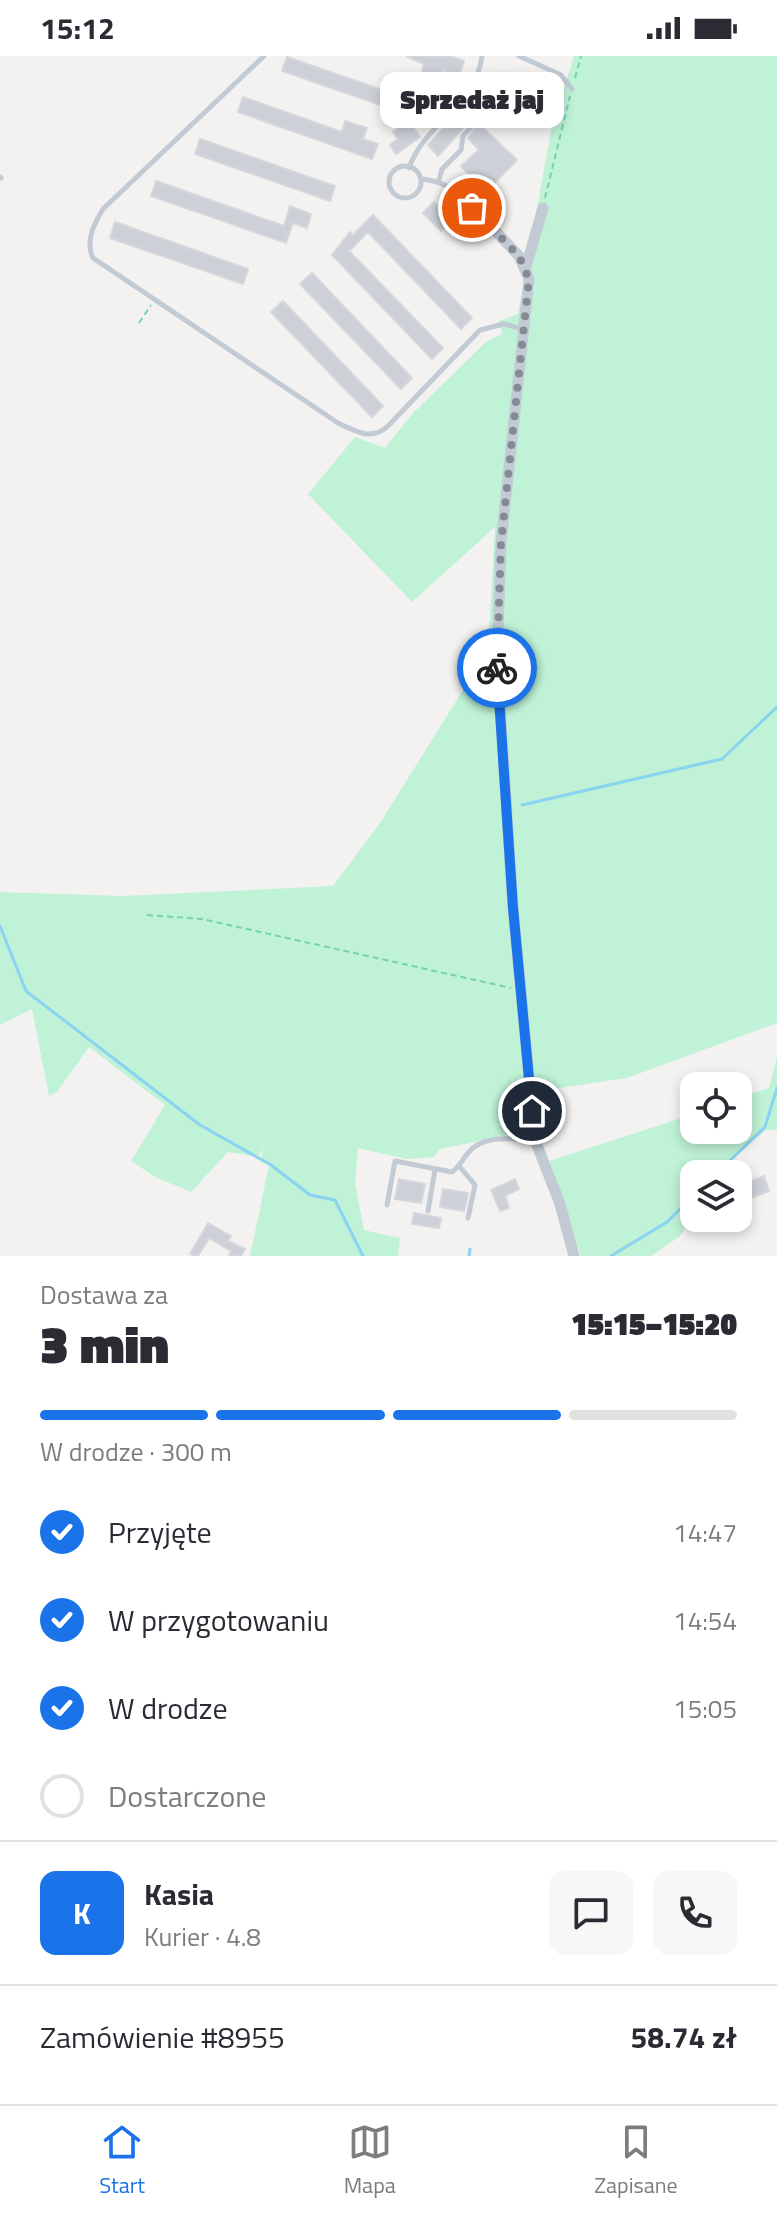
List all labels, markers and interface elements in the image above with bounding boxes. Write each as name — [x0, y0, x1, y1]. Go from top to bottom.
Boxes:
text: 15:12 — [40, 5, 115, 51]
callout: Sprzedaż jaj — [380, 72, 564, 128]
text: Sprzedaż jaj — [400, 80, 544, 119]
pin — [438, 174, 506, 242]
icon: bag — [450, 186, 494, 230]
courier — [457, 628, 537, 708]
icon: bike — [475, 646, 519, 690]
map controls — [680, 1072, 752, 1232]
button: locate — [680, 1072, 752, 1144]
pin — [498, 1077, 566, 1145]
icon: home — [510, 1089, 554, 1133]
button: layers — [680, 1160, 752, 1232]
text: Dostawa za — [40, 1275, 168, 1314]
text: 15:15–15:20 — [571, 1301, 737, 1347]
text: 3 min — [40, 1304, 169, 1383]
text: W drodze · 300 m — [40, 1432, 232, 1471]
text: Przyjęte — [108, 1509, 212, 1555]
icon: check — [40, 1510, 84, 1554]
text: 14:47 — [673, 1513, 737, 1552]
text: W przygotowaniu — [108, 1597, 329, 1643]
icon: check — [40, 1598, 84, 1642]
text: 14:54 — [673, 1601, 737, 1640]
text: W drodze — [108, 1685, 228, 1731]
icon: check — [40, 1686, 84, 1730]
text: 15:05 — [673, 1689, 737, 1728]
text: Dostarczone — [108, 1773, 267, 1819]
text: Kasia — [144, 1871, 214, 1917]
button: chat — [549, 1871, 633, 1955]
button: phone — [653, 1871, 737, 1955]
text: K — [73, 1890, 91, 1936]
text: Kurier · 4.8 — [144, 1917, 261, 1956]
text: Zamówienie #8955 — [40, 2014, 285, 2060]
text: 58.74 zł — [630, 2014, 737, 2060]
tab: Start — [99, 2120, 145, 2202]
tab: Mapa — [344, 2120, 396, 2202]
tab: Zapisane — [594, 2120, 678, 2202]

